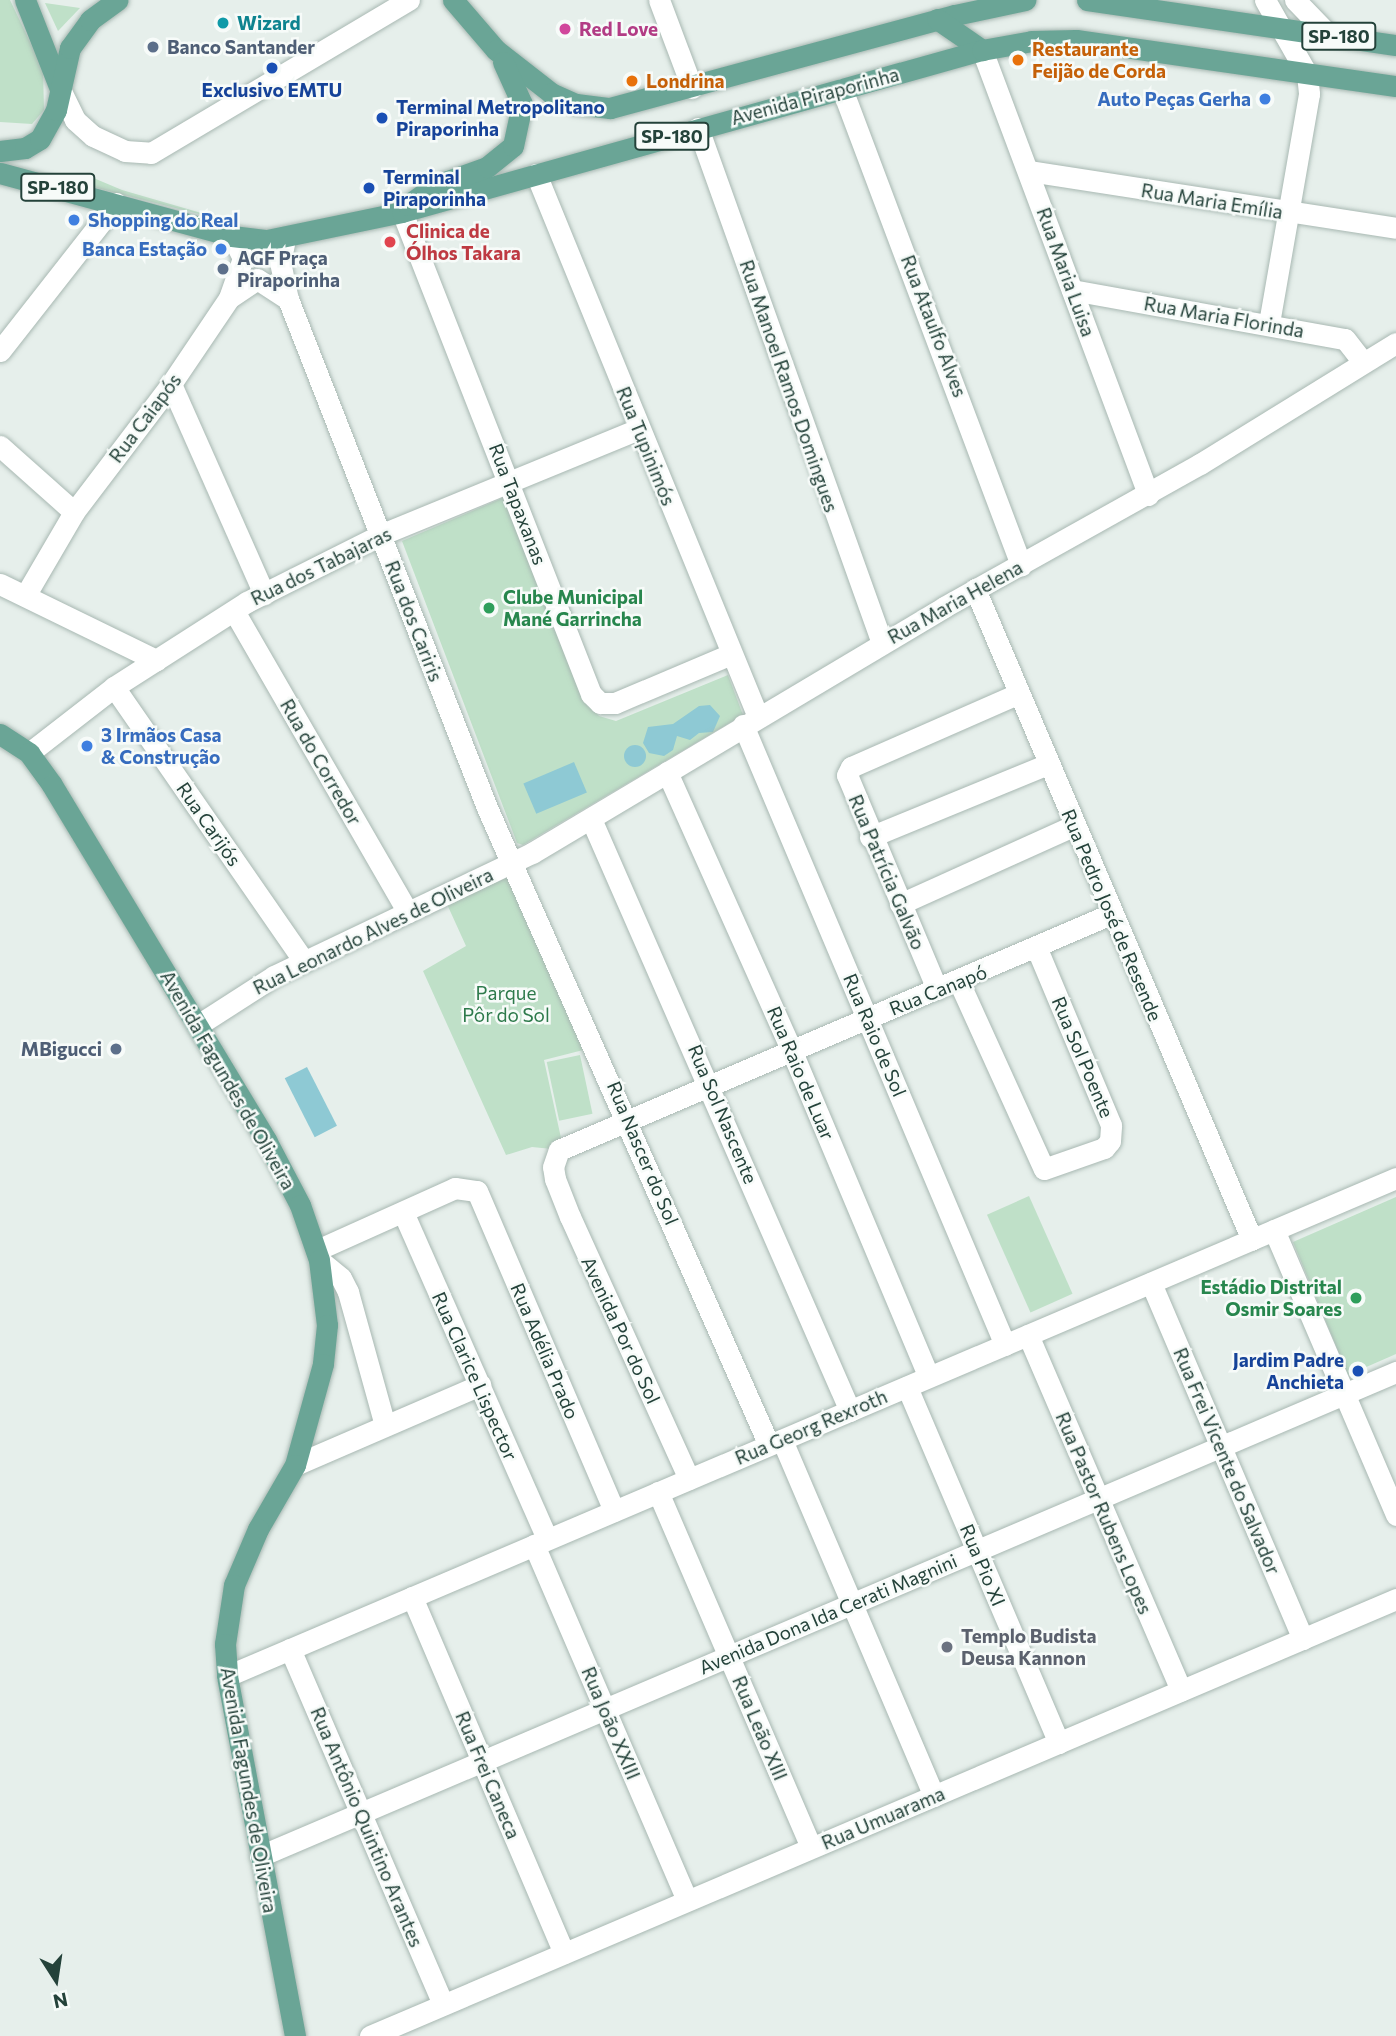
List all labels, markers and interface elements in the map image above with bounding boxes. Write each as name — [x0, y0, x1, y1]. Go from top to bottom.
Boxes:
place label: Wizard — [237, 12, 301, 34]
marker: Wizard — [215, 15, 231, 31]
place label: Red Love — [579, 18, 658, 40]
marker: Red Love — [557, 21, 573, 37]
road number: SP-180 — [1300, 22, 1378, 51]
place label: Banco Santander — [167, 36, 315, 58]
place label: Restaurante Feijão de Corda — [1032, 38, 1166, 82]
marker: Banco Santander — [145, 39, 161, 55]
marker: Restaurante Feijão de Corda — [1010, 52, 1026, 68]
marker: Exclusivo EMTU — [264, 60, 280, 76]
street label: Avenida Piraporinha — [728, 63, 902, 129]
place label: Londrina — [646, 70, 725, 92]
marker: Londrina — [624, 73, 640, 89]
place label: Exclusivo EMTU — [202, 79, 342, 101]
place label: Auto Peças Gerha — [1097, 88, 1251, 110]
marker: Auto Peças Gerha — [1257, 91, 1273, 107]
place label: Terminal Metropolitano Piraporinha — [396, 96, 605, 140]
marker: Terminal Metropolitano Piraporinha — [374, 110, 390, 126]
road number: SP-180 — [634, 121, 710, 150]
place label: Terminal Piraporinha — [383, 166, 486, 210]
road number: SP-180 — [20, 172, 96, 202]
street label: Rua Maria Emília — [1139, 179, 1285, 223]
marker: Terminal Piraporinha — [361, 180, 377, 196]
street label: Rua Maria Luisa — [1032, 204, 1100, 340]
place label: Shopping do Real — [88, 209, 238, 231]
marker: Shopping do Real — [66, 212, 82, 228]
place label: Clinica de Ólhos Takara — [406, 220, 521, 264]
marker: Clinica de Ólhos Takara — [380, 232, 400, 252]
place label: Banca Estação — [82, 238, 207, 260]
marker: Banca Estação — [213, 241, 229, 257]
place label: AGF Praça Piraporinha — [237, 247, 340, 291]
street label: Rua Ataulfo Alves — [896, 252, 972, 400]
street label: Rua Manoel Ramos Domingues — [735, 257, 843, 515]
marker: AGF Praça Piraporinha — [215, 261, 231, 277]
street label: Rua Maria Florinda — [1142, 292, 1306, 342]
street label: Rua Caiapós — [104, 369, 186, 467]
street label: Rua Tupinimós — [612, 383, 680, 509]
street label: Rua Tapaxanas — [484, 440, 552, 568]
street label: Rua dos Tabajaras — [247, 522, 395, 610]
street label: Rua Maria Helena — [884, 555, 1026, 649]
street label: Rua dos Cariris — [380, 557, 448, 685]
place label: Clube Municipal Mané Garrincha — [503, 586, 643, 630]
marker: Clube Municipal Mané Garrincha — [481, 600, 497, 616]
street label: Rua do Corredor — [276, 695, 366, 829]
place label: 3 Irmãos Casa & Construção — [101, 724, 222, 768]
marker: 3 Irmãos Casa & Construção — [79, 738, 95, 754]
street label: Rua Carijós — [172, 778, 246, 870]
street label: Rua Patrícia Galvão — [844, 791, 930, 953]
street label: Rua Pedro José de Resende — [1057, 806, 1167, 1024]
street label: Rua Leonardo Alves de Oliveira — [249, 863, 497, 999]
street label: Rua Canapó — [886, 960, 990, 1020]
street label: Avenida Fagundes de Oliveira — [156, 966, 300, 1194]
street label: Rua Raio de Sol — [839, 970, 911, 1100]
park label: Parque Pôr do Sol — [462, 982, 550, 1026]
street label: Rua Sol Poente — [1047, 993, 1119, 1121]
street label: Rua Raio de Luar — [763, 1003, 839, 1143]
place label: MBigucci — [21, 1038, 102, 1060]
marker: MBigucci — [108, 1041, 124, 1057]
street label: Rua Sol Nascente — [683, 1041, 763, 1187]
street label: Rua Nascer do Sol — [602, 1078, 684, 1228]
street label: Avenida Por do Sol — [577, 1253, 665, 1407]
place label: Estádio Distrital Osmir Soares — [1200, 1276, 1342, 1320]
street label: Rua Adélia Prado — [506, 1280, 584, 1422]
street label: Rua Clarice Lispector — [428, 1288, 522, 1464]
marker: Estádio Distrital Osmir Soares — [1348, 1290, 1364, 1306]
street label: Rua Frei Vicente do Salvador — [1169, 1344, 1285, 1578]
place label: Jardim Padre Anchieta — [1233, 1349, 1344, 1393]
marker: Jardim Padre Anchieta — [1350, 1363, 1366, 1379]
street label: Rua Georg Rexroth — [732, 1385, 890, 1469]
street label: Rua Pastor Rubens Lopes — [1051, 1409, 1157, 1617]
street label: Rua Pio XI — [956, 1521, 1010, 1609]
street label: Avenida Dona Ida Cerati Magnini — [695, 1549, 961, 1679]
place label: Templo Budista Deusa Kannon — [961, 1625, 1096, 1669]
marker: Templo Budista Deusa Kannon — [939, 1639, 955, 1655]
street label: Rua João XXIII — [577, 1663, 645, 1783]
street label: Avenida Fagundes de Oliveira — [216, 1665, 282, 1915]
street label: Rua Leão XIII — [728, 1672, 792, 1784]
street label: Rua Antônio Quintino Arantes — [306, 1703, 428, 1951]
street label: Rua Frei Caneca — [451, 1708, 525, 1842]
street label: Rua Umuarama — [818, 1782, 948, 1854]
north arrow — [21, 1945, 91, 2015]
text: N — [51, 1988, 70, 2014]

